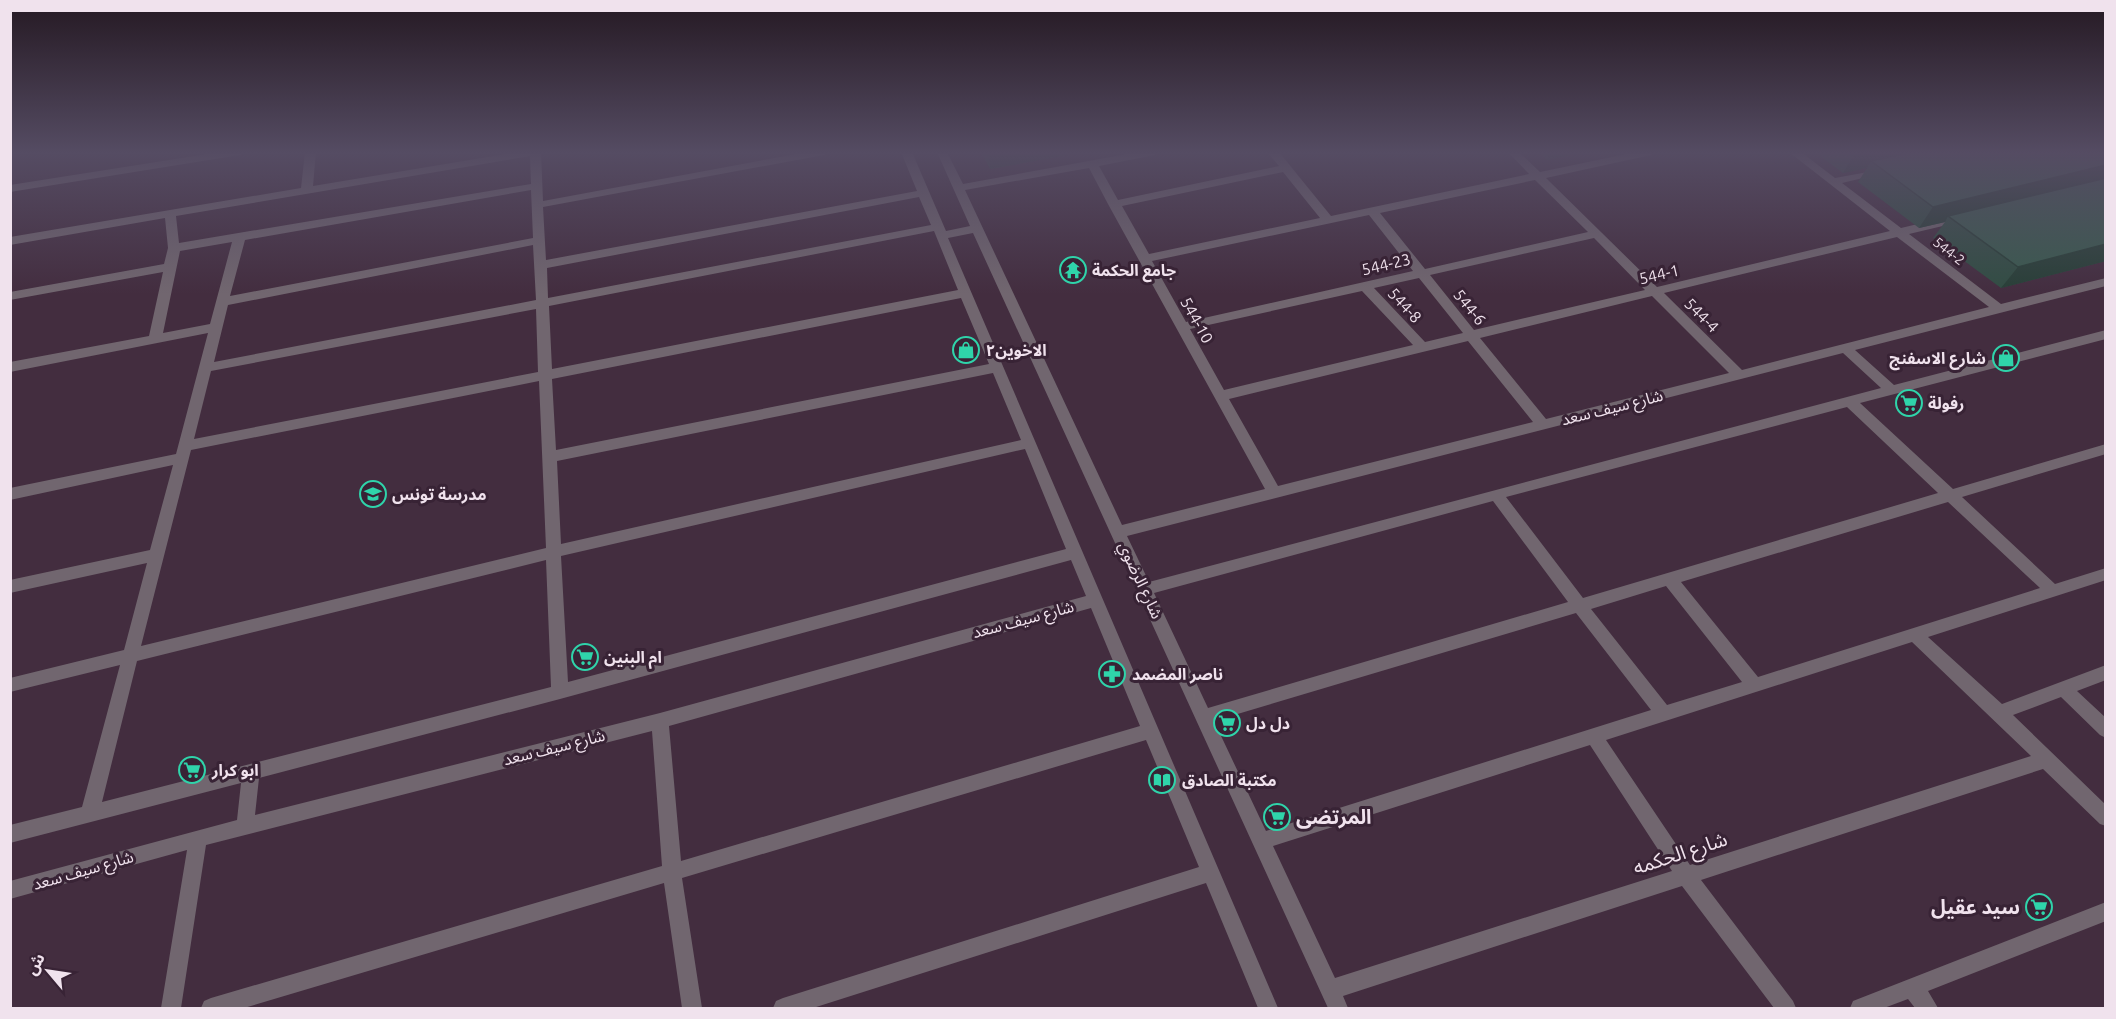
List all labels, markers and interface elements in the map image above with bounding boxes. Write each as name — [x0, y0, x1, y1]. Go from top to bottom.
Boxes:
street label: 544-2 — [1930, 234, 1968, 268]
street label: 544-23 — [1360, 250, 1412, 278]
temple icon: جامع الحكمة — [1058, 255, 1088, 285]
place label: جامع الحكمة — [1092, 261, 1176, 283]
street label: 544-1 — [1637, 261, 1681, 287]
street label: 544-8 — [1385, 284, 1425, 326]
street label: 544-6 — [1450, 286, 1490, 328]
street label: 544-10 — [1177, 294, 1217, 346]
street label: 544-4 — [1681, 294, 1723, 336]
shop icon: الاخوين٢ — [951, 335, 981, 365]
place label: الاخوين٢ — [986, 341, 1047, 360]
shop icon: شارع الاسفنج — [1991, 343, 2021, 373]
place label: شارع الاسفنج — [1889, 349, 1986, 371]
street label: شارع سيف سعد — [1559, 386, 1666, 432]
supermarket icon: رفولة — [1894, 388, 1924, 418]
place label: رفولة — [1928, 394, 1964, 413]
school or university icon: مدرسة تونس — [358, 479, 388, 509]
place label: مدرسة تونس — [392, 485, 487, 504]
street label: شارع الرضوي — [1112, 539, 1167, 623]
street label: شارع سيف سعد — [970, 597, 1077, 645]
supermarket icon: ام البنين — [570, 642, 600, 672]
place label: ام البنين — [604, 648, 662, 669]
pharmacy icon: ناصر المضمد — [1097, 659, 1127, 689]
place label: ناصر المضمد — [1132, 665, 1223, 684]
supermarket icon: دل دل — [1212, 708, 1242, 738]
place label: دل دل — [1246, 714, 1290, 733]
street label: شارع سيف سعد — [501, 726, 608, 772]
supermarket icon: ابو كرار — [177, 755, 207, 785]
place label: ابو كرار — [211, 761, 259, 780]
library icon: مكتبة الصادق — [1147, 765, 1177, 795]
place label: مكتبة الصادق — [1182, 771, 1277, 790]
supermarket icon: المرتضى — [1262, 802, 1292, 832]
place label: المرتضى — [1296, 805, 1372, 829]
street label: شارع الحكمه — [1630, 826, 1731, 882]
street label: شارع سيف سعد — [31, 847, 137, 897]
supermarket icon: سيد عقيل — [2024, 892, 2054, 922]
place label: سيد عقيل — [1931, 895, 2020, 919]
north arrow — [18, 941, 78, 1001]
text: ش — [22, 950, 49, 978]

